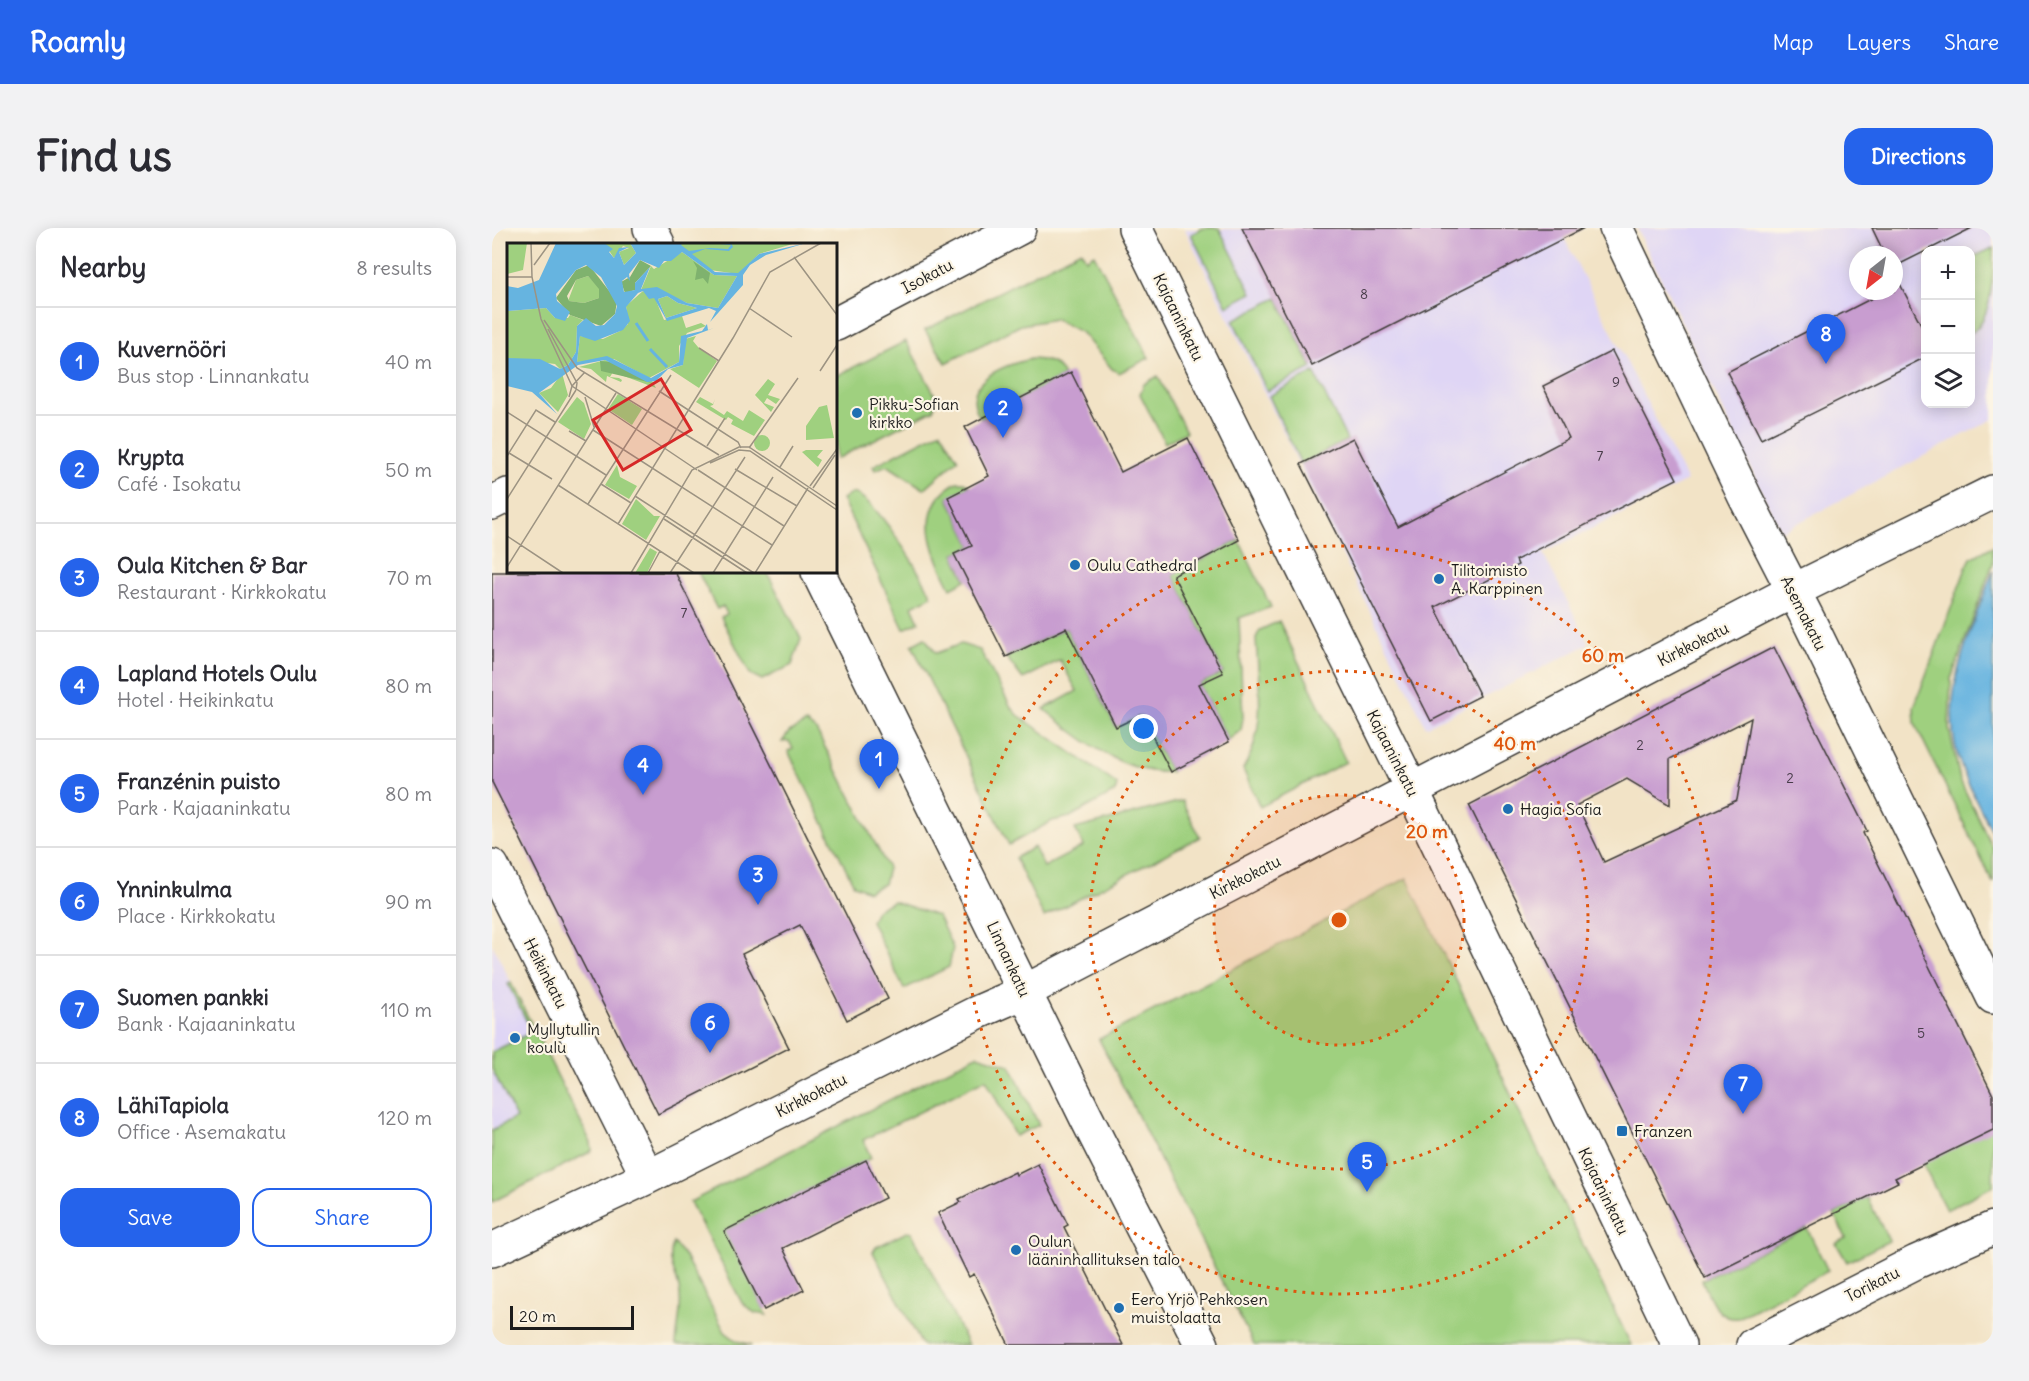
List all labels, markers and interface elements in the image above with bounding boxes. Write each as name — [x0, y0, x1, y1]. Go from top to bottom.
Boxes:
text: Roamly — [30, 24, 126, 60]
text: Map — [1773, 29, 1813, 56]
text: Layers — [1846, 29, 1911, 56]
text: Share — [1944, 29, 1999, 56]
button: Directions — [1844, 128, 1993, 185]
text: Find us — [36, 130, 172, 182]
inset map — [507, 243, 837, 573]
north arrow — [1849, 246, 1903, 300]
map controls — [1921, 246, 1975, 408]
button: + — [1921, 246, 1975, 300]
text: Nearby — [60, 251, 146, 284]
street label: Isokatu — [898, 254, 956, 298]
text: 8 results — [356, 255, 432, 280]
street label: Kajaaninkatu — [1149, 270, 1209, 364]
house number: 8 — [1360, 285, 1368, 303]
button: − — [1921, 300, 1975, 354]
pin: 8 — [1806, 314, 1846, 364]
text: Kuvernööri — [117, 335, 226, 363]
text: 1 — [76, 349, 83, 374]
text: 40 m — [385, 349, 432, 374]
button: layers — [1921, 354, 1975, 408]
text: Bus stop · Linnankatu — [117, 363, 310, 388]
house number: 9 — [1612, 373, 1620, 391]
pin: 2 — [984, 388, 1022, 438]
place label: Pikku-Sofian kirkko — [869, 394, 959, 432]
marker: Pikku-Sofian kirkko — [850, 406, 864, 420]
text: Krypta — [117, 443, 184, 471]
house number: 7 — [1597, 447, 1604, 465]
text: 2 — [74, 457, 85, 482]
text: 50 m — [385, 457, 432, 482]
text: Café · Isokatu — [117, 471, 241, 496]
text: Oula Kitchen & Bar — [117, 551, 307, 579]
place label: Oulu Cathedral — [1087, 555, 1197, 575]
marker: Oulu Cathedral — [1068, 558, 1082, 572]
place label: Tilitoimisto A. Karppinen — [1451, 560, 1543, 598]
text: 3 — [74, 565, 85, 590]
text: 70 m — [387, 565, 432, 590]
marker: Tilitoimisto A. Karppinen — [1432, 572, 1446, 586]
street label: Asemakatu — [1777, 572, 1831, 654]
text: Restaurant · Kirkkokatu — [117, 579, 327, 604]
house number: 7 — [681, 604, 688, 622]
street label: Kirkkokatu — [1654, 618, 1732, 670]
text: 60 m — [1582, 644, 1624, 667]
text: Lapland Hotels Oulu — [117, 659, 317, 687]
text: 4 — [74, 673, 85, 698]
text: 80 m — [385, 673, 432, 698]
text: Hotel · Heikinkatu — [117, 687, 274, 712]
street label: Kajaaninkatu — [1363, 706, 1423, 800]
your location — [1129, 714, 1158, 743]
text: 40 m — [1494, 732, 1536, 755]
house number: 2 — [1636, 736, 1644, 754]
pin: 1 — [860, 740, 898, 789]
pin: 4 — [624, 746, 662, 795]
text: Franzénin puisto — [117, 767, 280, 795]
house number: 2 — [1786, 769, 1794, 787]
text: 5 — [74, 781, 85, 806]
text: 80 m — [385, 781, 432, 806]
text: Park · Kajaaninkatu — [117, 795, 291, 820]
place label: Hagia Sofia — [1520, 799, 1602, 819]
marker: Hagia Sofia — [1501, 802, 1515, 816]
text: 20 m — [1406, 820, 1448, 843]
street label: Kirkkokatu — [1206, 851, 1284, 903]
pin: 3 — [738, 856, 778, 905]
text: Ynninkulma — [117, 875, 232, 903]
text: 6 — [74, 889, 85, 914]
text: 90 m — [385, 889, 432, 914]
text: Place · Kirkkokatu — [117, 903, 276, 928]
centre of rings — [1329, 910, 1349, 930]
street label: Linnankatu — [983, 918, 1035, 1000]
street label: Heikinkatu — [520, 934, 572, 1012]
text: Suomen pankki — [117, 983, 269, 1011]
text: 7 — [75, 997, 84, 1022]
text: 110 m — [381, 997, 432, 1022]
pin: 6 — [690, 1004, 730, 1053]
text: Bank · Kajaaninkatu — [117, 1011, 296, 1036]
place label: Myllytullin koulu — [527, 1019, 600, 1057]
house number: 5 — [1917, 1024, 1925, 1042]
marker: Myllytullin koulu — [508, 1031, 522, 1045]
pin: 7 — [1724, 1064, 1762, 1114]
street label: Kirkkokatu — [772, 1069, 850, 1121]
text: LähiTapiola — [117, 1091, 229, 1119]
text: 8 — [74, 1105, 85, 1130]
text: 120 m — [378, 1105, 432, 1130]
text: Office · Asemakatu — [117, 1119, 286, 1144]
place label: Franzen — [1634, 1121, 1692, 1141]
marker: Franzen — [1615, 1124, 1629, 1138]
pin: 5 — [1348, 1142, 1386, 1192]
street label: Kajaaninkatu — [1574, 1144, 1634, 1238]
button: Save — [60, 1188, 240, 1247]
button: Share — [252, 1188, 432, 1247]
place label: Oulun lääninhallituksen talo — [1028, 1231, 1180, 1269]
marker: Oulun lääninhallituksen talo — [1009, 1243, 1023, 1257]
street label: Torikatu — [1841, 1262, 1903, 1306]
place label: Eero Yrjö Pehkosen muistolaatta — [1131, 1289, 1268, 1327]
marker: Eero Yrjö Pehkosen muistolaatta — [1112, 1301, 1126, 1315]
scale bar — [510, 1303, 634, 1330]
text: 20 m — [519, 1306, 556, 1326]

